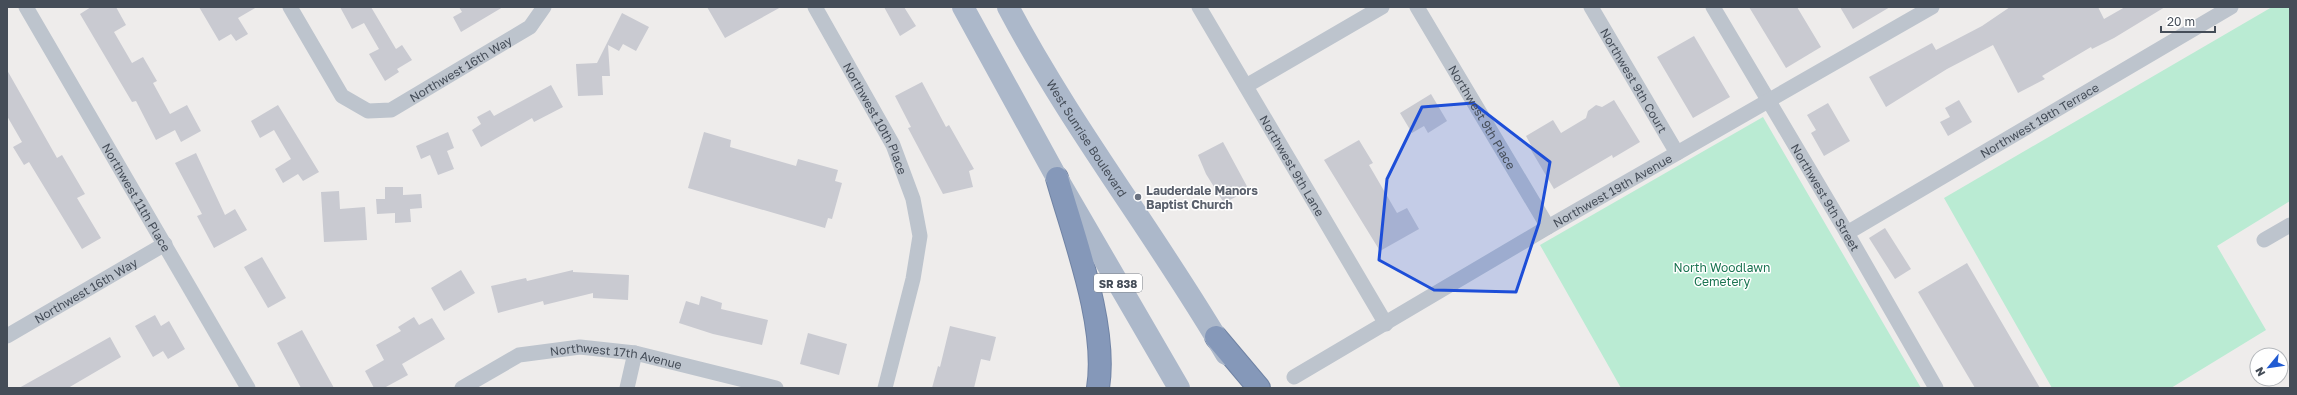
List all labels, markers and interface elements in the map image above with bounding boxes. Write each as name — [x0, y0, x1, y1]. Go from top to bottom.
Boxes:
scale bar — [2161, 8, 2215, 34]
text: 20 m — [2167, 14, 2195, 29]
street label: Northwest 9th Court — [1597, 25, 1671, 135]
street label: Northwest 16th Way — [406, 32, 515, 105]
street label: Northwest 10th Place — [840, 60, 911, 177]
street label: Northwest 9th Place — [1446, 62, 1519, 172]
street label: West Sunrise Boulevard — [1044, 76, 1131, 200]
street label: Northwest 19th Terrace — [1977, 79, 2101, 161]
street label: Northwest 9th Lane — [1257, 112, 1328, 219]
street label: Northwest 11th Place — [99, 140, 174, 254]
street label: Northwest 9th Street — [1788, 141, 1863, 254]
street label: Northwest 19th Avenue — [1550, 150, 1674, 230]
place label: Lauderdale Manors Baptist Church — [1146, 183, 1258, 212]
marker: Lauderdale Manors Baptist Church — [1133, 192, 1143, 202]
street label: Northwest 16th Way — [31, 254, 140, 326]
park label: North Woodlawn Cemetery — [1674, 260, 1770, 289]
road number: SR 838 — [1094, 274, 1142, 292]
street label: Northwest 17th Avenue — [549, 339, 684, 372]
north arrow — [2249, 347, 2289, 387]
text: N — [2252, 365, 2268, 379]

